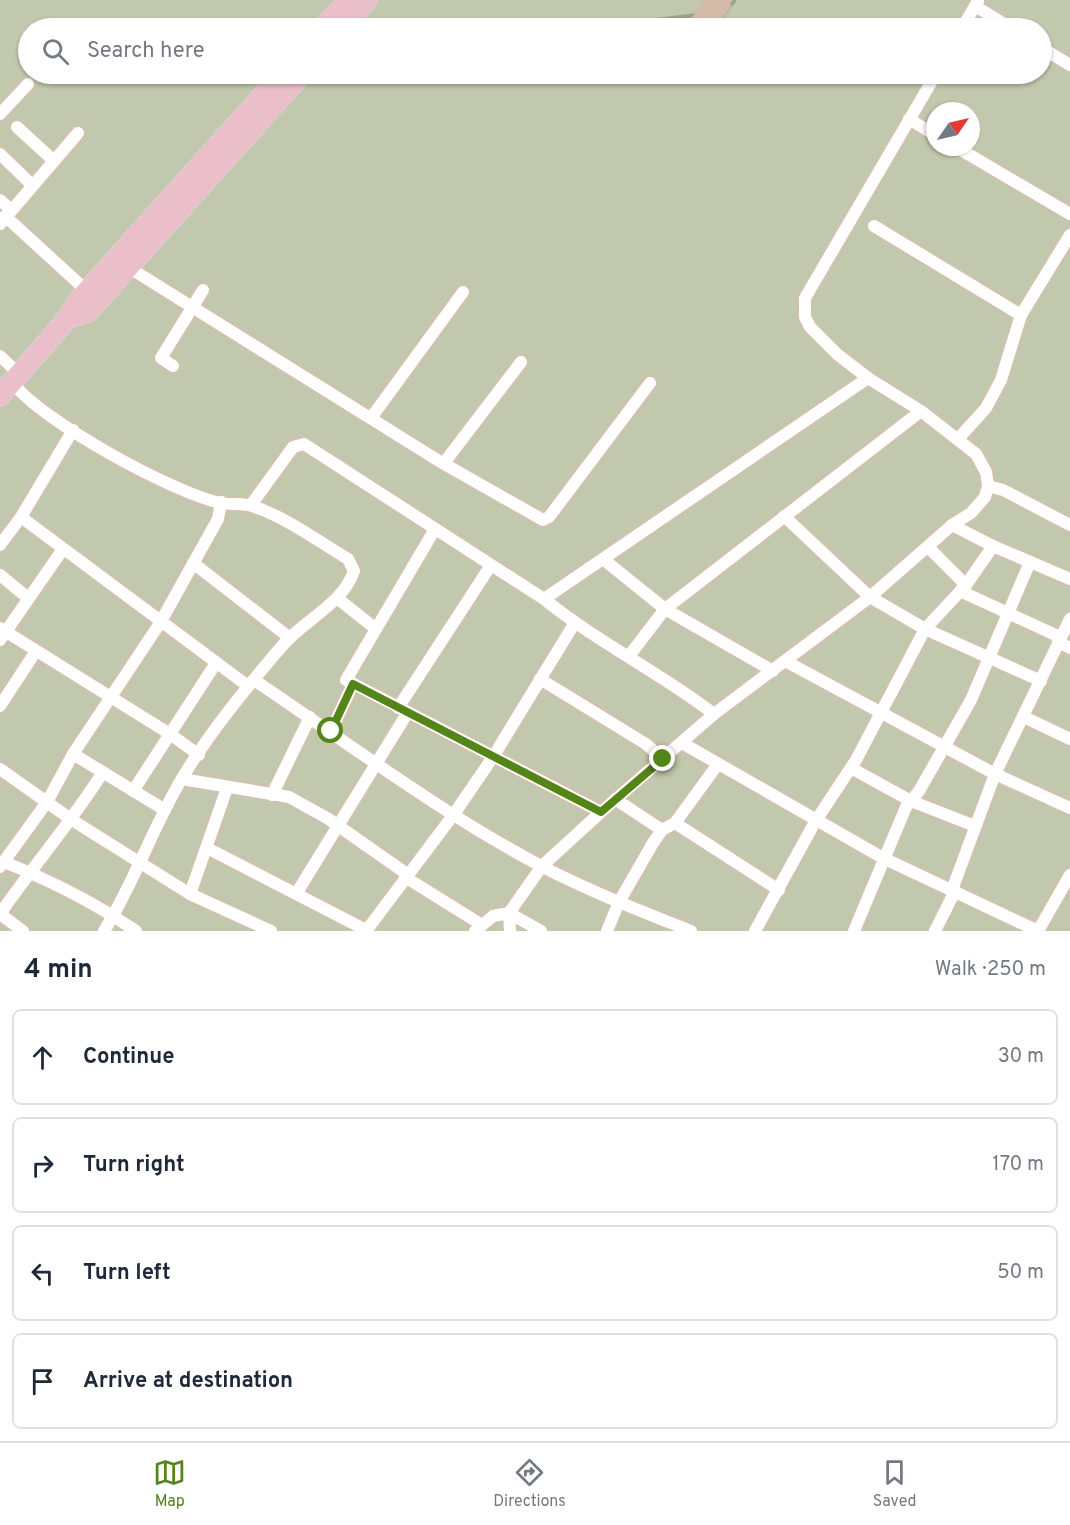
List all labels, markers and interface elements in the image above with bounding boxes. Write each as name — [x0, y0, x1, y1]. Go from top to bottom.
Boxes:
search box — [18, 18, 1052, 84]
icon: search — [39, 35, 72, 68]
text: Search here — [87, 38, 205, 65]
north arrow — [926, 102, 980, 156]
route start — [317, 717, 343, 743]
route end — [649, 745, 675, 771]
text: 4 min — [24, 954, 93, 987]
text: Walk · 250 m — [935, 957, 1046, 983]
icon: ahead — [26, 1041, 59, 1074]
text: Continue — [83, 1044, 174, 1071]
text: 30 m — [998, 1044, 1044, 1070]
icon: right — [26, 1149, 59, 1182]
text: Turn right — [83, 1152, 185, 1179]
text: 170 m — [992, 1152, 1044, 1178]
icon: left — [26, 1257, 59, 1290]
text: Turn left — [83, 1260, 171, 1287]
text: 50 m — [997, 1260, 1044, 1286]
icon: arrive — [26, 1365, 59, 1398]
text: Arrive at destination — [83, 1368, 293, 1395]
tab: Map — [153, 1456, 186, 1512]
tab: Directions — [493, 1456, 566, 1512]
tab: Saved — [873, 1456, 917, 1512]

